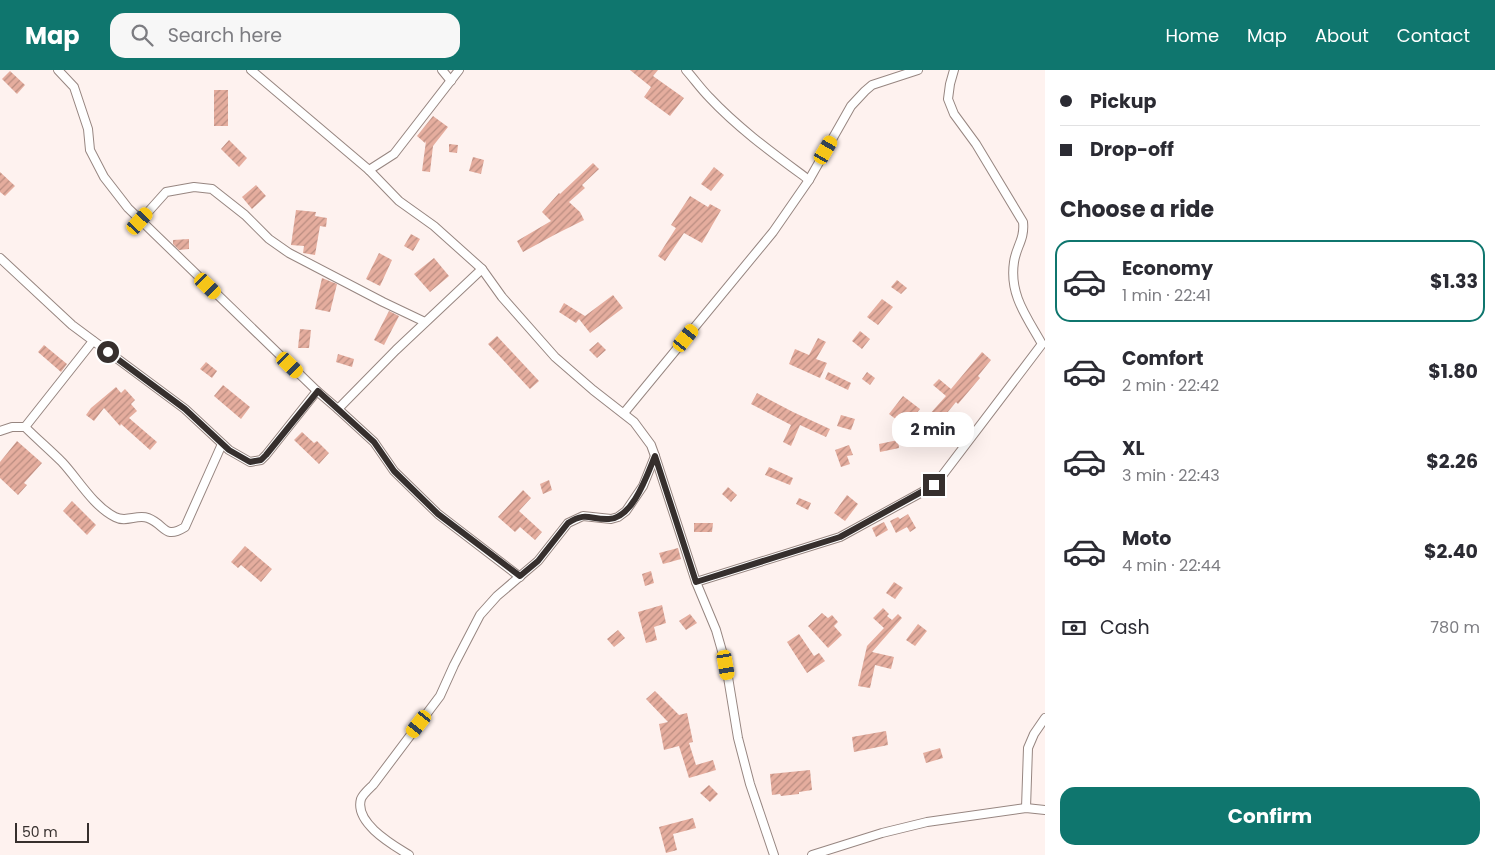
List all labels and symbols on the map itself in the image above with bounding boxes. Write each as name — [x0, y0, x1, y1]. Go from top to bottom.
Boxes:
car — [812, 133, 839, 167]
car — [124, 205, 155, 237]
car — [191, 270, 224, 302]
car — [670, 322, 701, 354]
route start — [97, 341, 119, 363]
car — [273, 349, 306, 381]
callout: 2 min — [893, 412, 975, 448]
route end — [923, 474, 945, 496]
car — [716, 649, 735, 681]
car — [403, 708, 434, 740]
scale bar — [15, 820, 89, 843]

